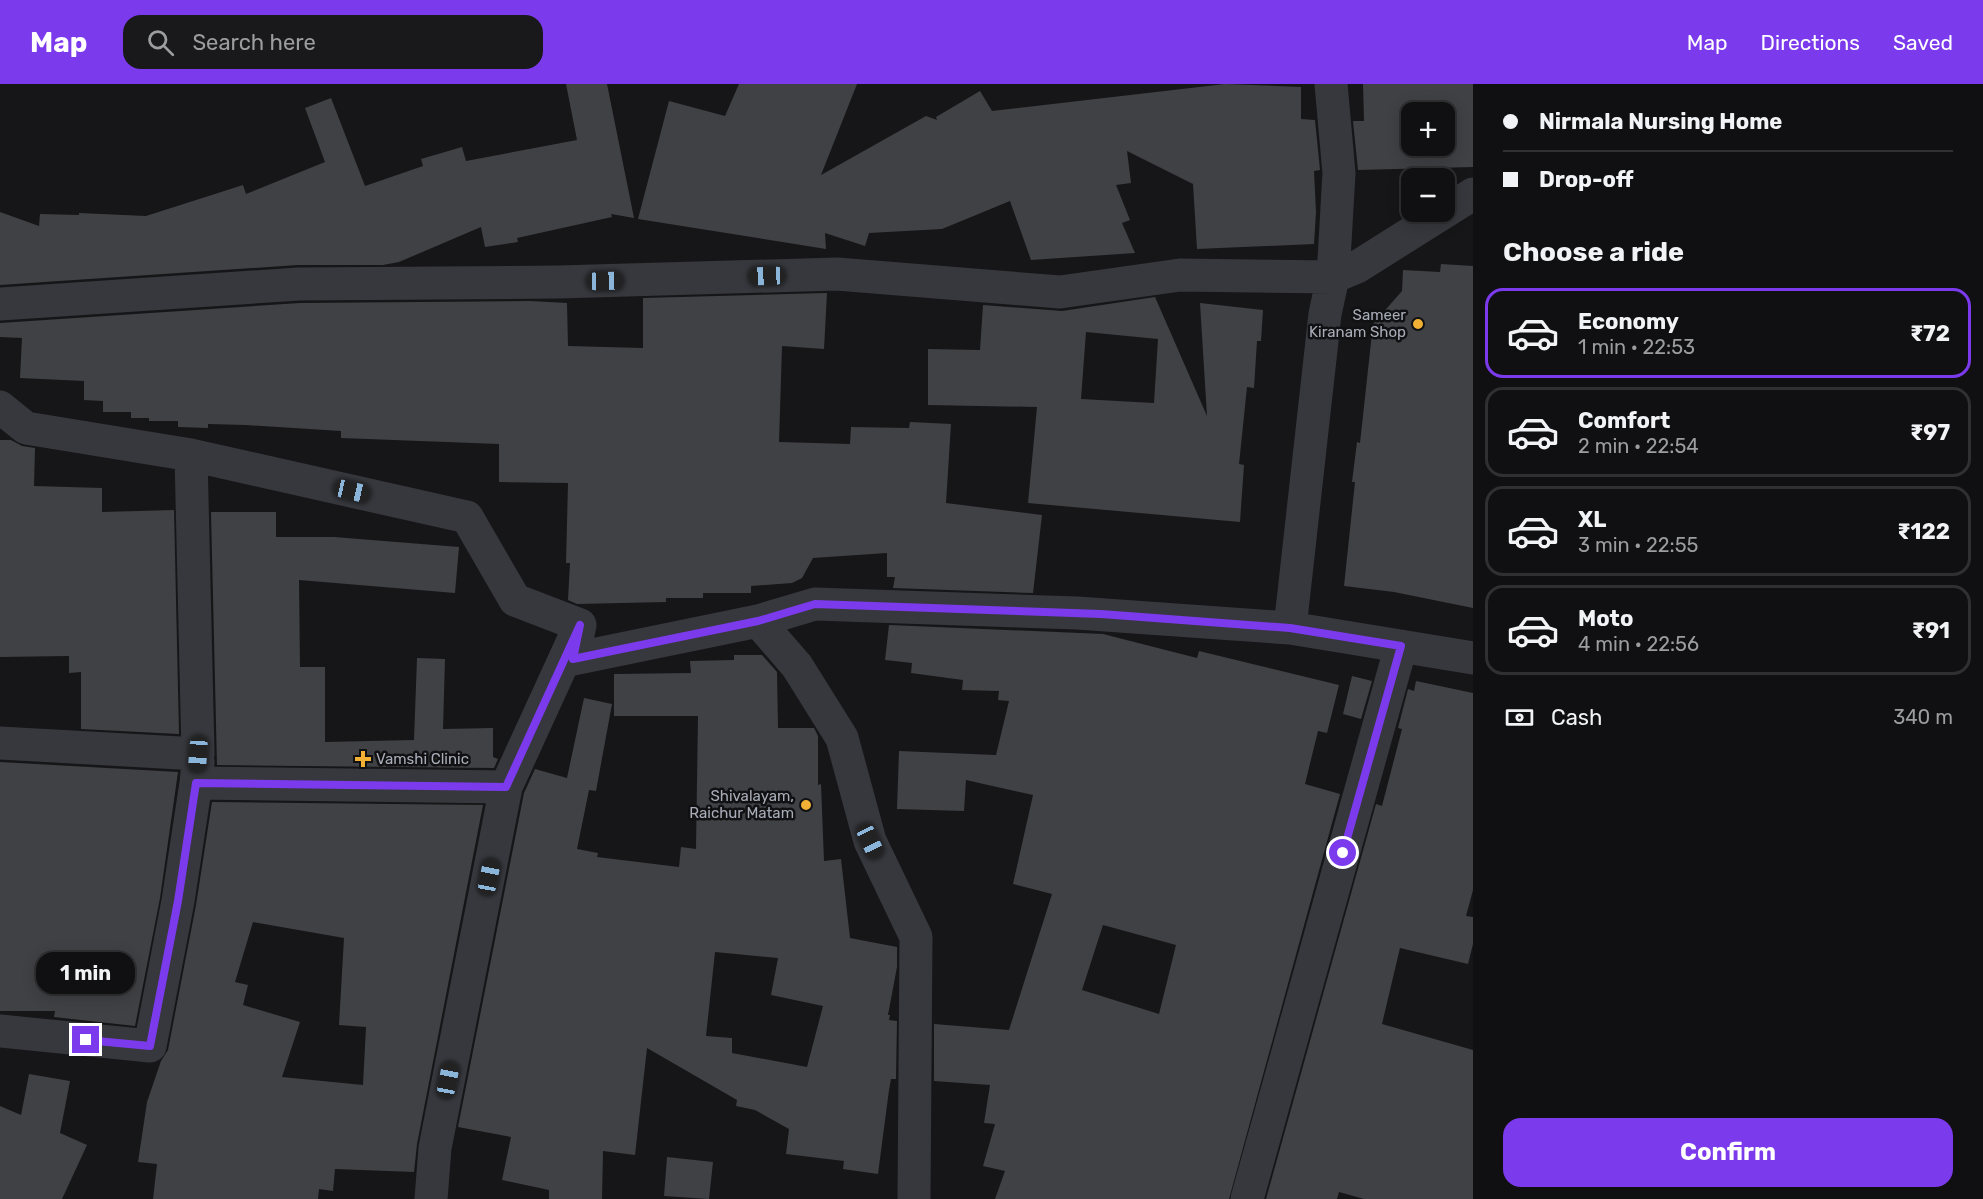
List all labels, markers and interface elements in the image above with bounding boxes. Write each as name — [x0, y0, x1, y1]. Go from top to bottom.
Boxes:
search box — [123, 15, 543, 69]
text: Map — [30, 26, 87, 59]
icon: search — [144, 26, 177, 59]
text: Search here — [192, 29, 316, 56]
text: Map — [1687, 30, 1728, 55]
text: Directions — [1761, 30, 1860, 55]
text: Saved — [1893, 30, 1953, 55]
map controls — [1401, 102, 1455, 222]
button: + — [1401, 102, 1455, 156]
text: Nirmala Nursing Home — [1539, 108, 1782, 135]
text: Drop-off — [1539, 166, 1634, 193]
button: − — [1401, 168, 1455, 222]
text: Choose a ride — [1503, 236, 1684, 268]
car — [749, 266, 785, 286]
car — [587, 272, 623, 290]
place label: Sameer Kiranam Shop — [1309, 306, 1406, 341]
icon: car — [1506, 306, 1560, 360]
text: Economy — [1578, 308, 1679, 335]
marker: Sameer Kiranam Shop — [1411, 317, 1425, 331]
text: ₹72 — [1910, 320, 1950, 347]
text: 1 min · 22:53 — [1578, 335, 1695, 359]
icon: car — [1506, 405, 1560, 459]
text: Comfort — [1578, 407, 1670, 434]
text: ₹97 — [1910, 419, 1950, 446]
text: 2 min · 22:54 — [1578, 434, 1699, 458]
car — [332, 478, 372, 504]
icon: car — [1506, 504, 1560, 558]
text: XL — [1578, 506, 1606, 533]
text: ₹122 — [1897, 518, 1950, 545]
text: 3 min · 22:55 — [1578, 533, 1698, 557]
icon: car — [1506, 603, 1560, 657]
text: Moto — [1578, 605, 1633, 632]
text: ₹91 — [1912, 617, 1950, 644]
text: 4 min · 22:56 — [1578, 632, 1699, 656]
icon: cash — [1503, 701, 1536, 734]
text: Cash — [1551, 704, 1602, 731]
text: 340 m — [1893, 705, 1953, 729]
car — [188, 735, 208, 773]
marker: Vamshi Clinic — [354, 750, 372, 768]
place label: Vamshi Clinic — [376, 750, 469, 768]
place label: Shivalayam, Raichur Matam — [689, 787, 794, 822]
marker: Shivalayam, Raichur Matam — [799, 798, 813, 812]
car — [854, 821, 886, 861]
route start — [1329, 839, 1356, 866]
car — [477, 858, 501, 896]
callout: 1 min — [36, 953, 136, 995]
text: 1 min — [60, 961, 111, 985]
route end — [72, 1026, 99, 1053]
car — [436, 1061, 460, 1099]
button: Confirm — [1503, 1118, 1953, 1187]

